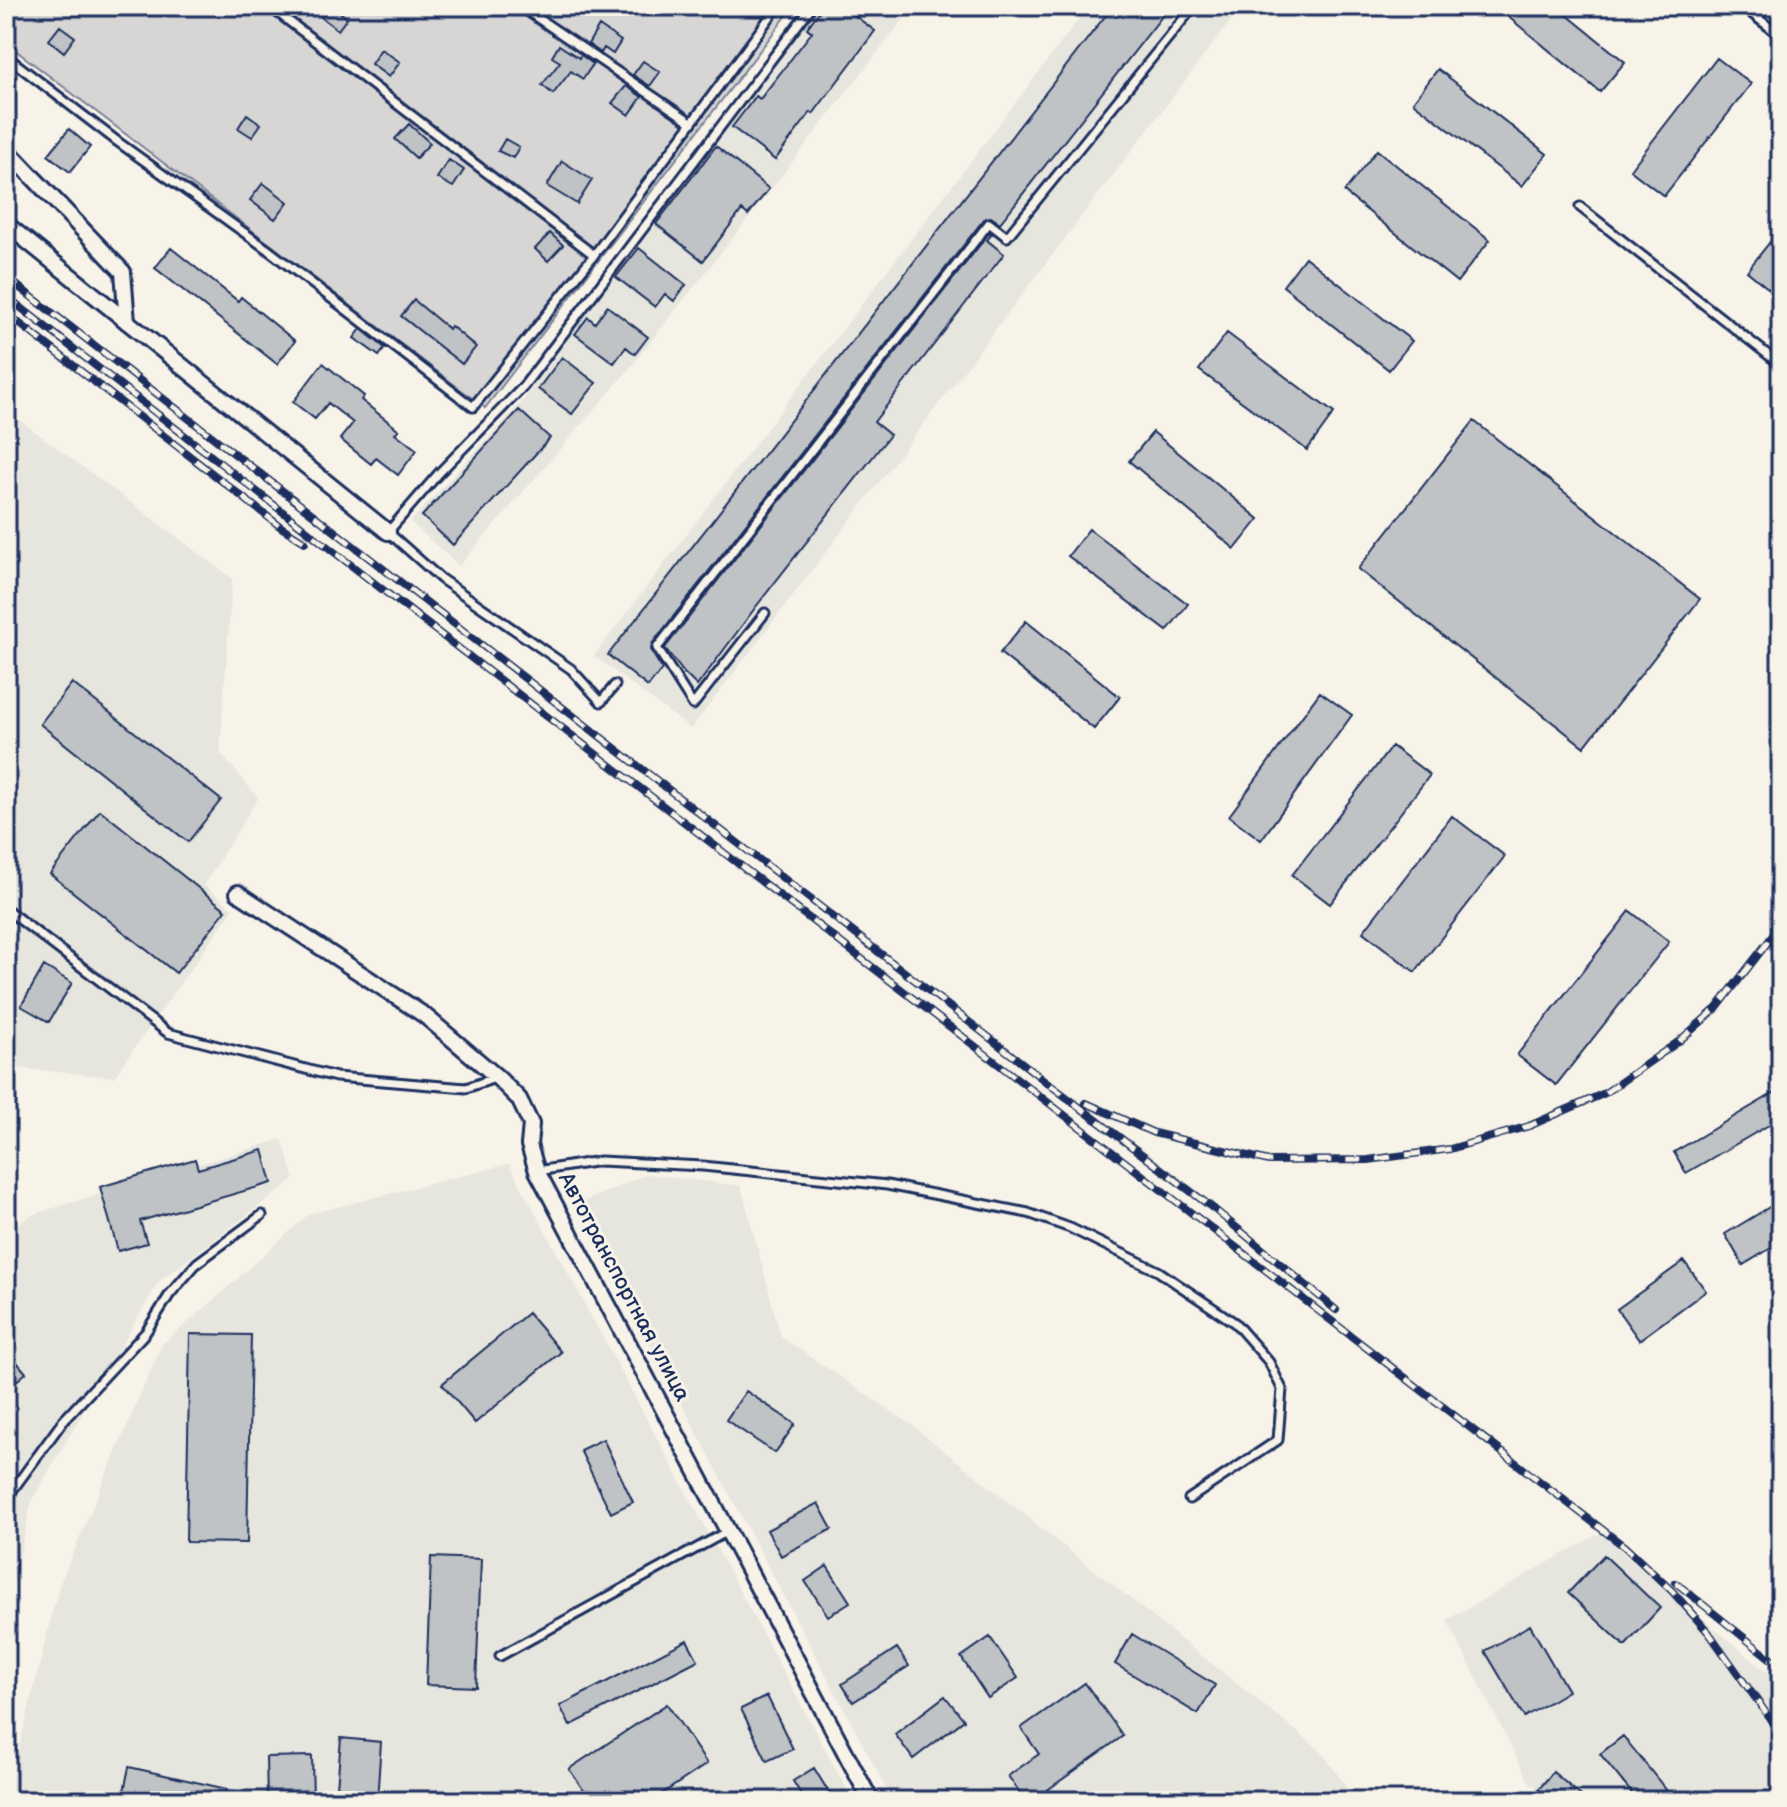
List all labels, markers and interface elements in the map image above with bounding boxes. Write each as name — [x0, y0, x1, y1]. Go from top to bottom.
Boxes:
street label: Автотранспортная улица — [552, 1167, 696, 1406]

